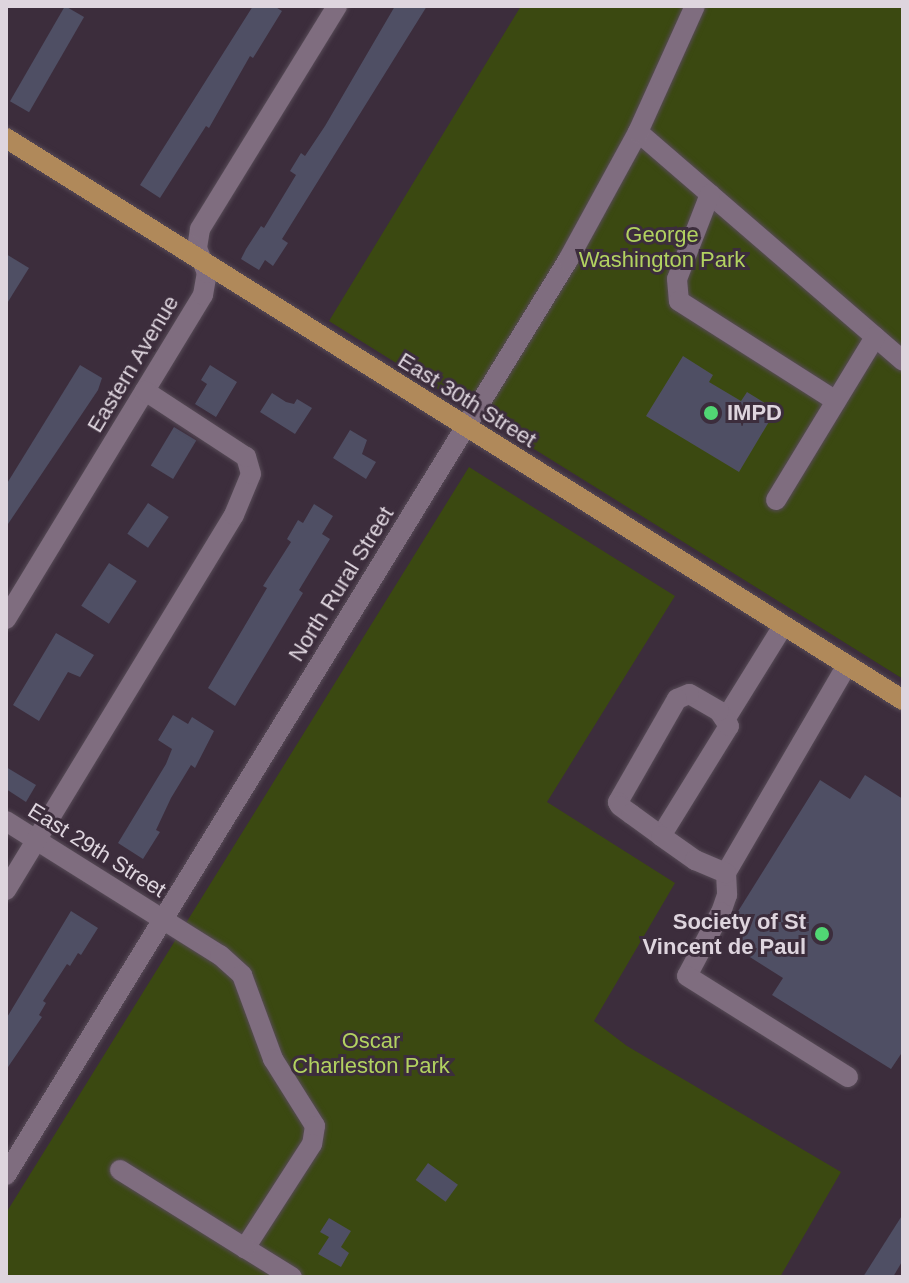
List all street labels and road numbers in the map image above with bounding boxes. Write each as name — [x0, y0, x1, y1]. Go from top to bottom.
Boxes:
street label: Eastern Avenue — [81, 290, 185, 438]
street label: East 30th Street — [393, 347, 541, 453]
street label: North Rural Street — [283, 502, 399, 666]
street label: East 29th Street — [23, 797, 171, 903]

